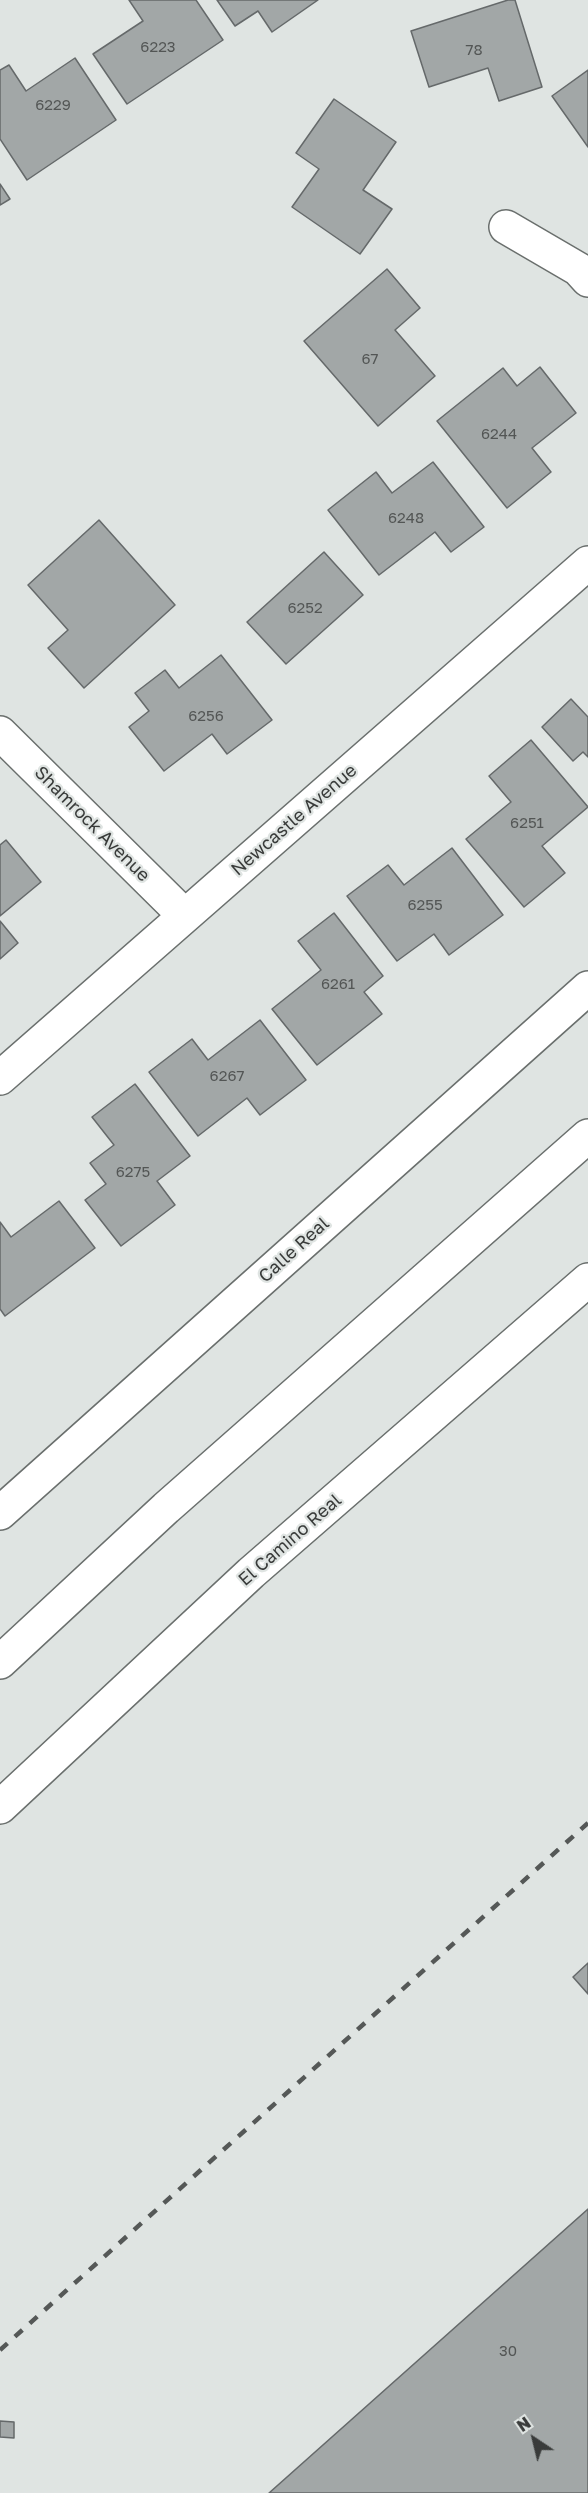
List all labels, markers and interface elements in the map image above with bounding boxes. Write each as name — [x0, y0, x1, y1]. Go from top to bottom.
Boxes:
house number: 6223 — [140, 38, 176, 56]
house number: 78 — [465, 41, 483, 59]
house number: 6229 — [35, 96, 71, 114]
house number: 67 — [361, 350, 379, 368]
house number: 6244 — [481, 425, 517, 443]
house number: 6248 — [388, 509, 424, 527]
house number: 6252 — [287, 599, 323, 617]
house number: 6256 — [188, 707, 224, 725]
street label: Newcastle Avenue — [227, 760, 361, 880]
street label: Shamrock Avenue — [30, 762, 154, 886]
house number: 6251 — [510, 814, 544, 832]
house number: 6255 — [407, 896, 443, 914]
house number: 6261 — [321, 975, 355, 993]
house number: 6267 — [210, 1067, 244, 1085]
house number: 6275 — [116, 1163, 150, 1181]
street label: Calle Real — [254, 1213, 334, 1287]
street label: El Camino Real — [234, 1489, 346, 1591]
house number: 30 — [499, 2342, 517, 2360]
north arrow — [504, 2409, 564, 2469]
text: N — [513, 2413, 534, 2436]

